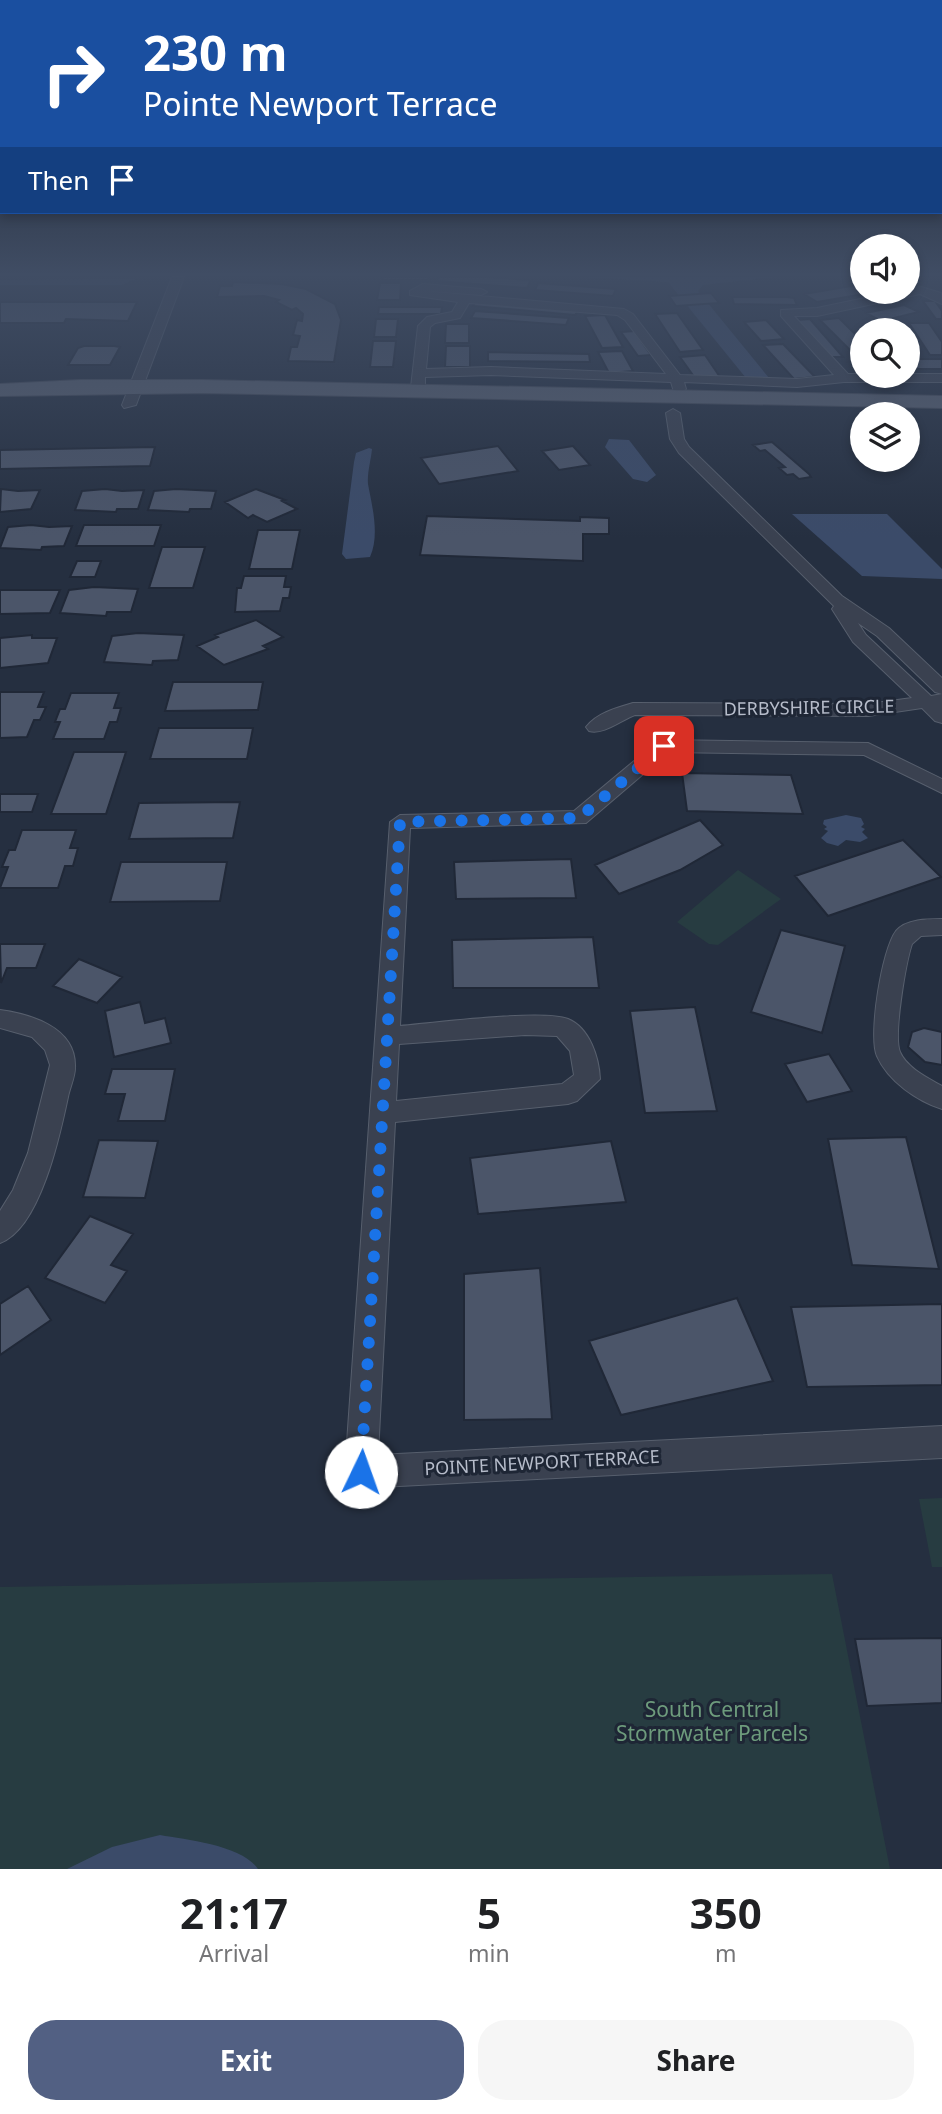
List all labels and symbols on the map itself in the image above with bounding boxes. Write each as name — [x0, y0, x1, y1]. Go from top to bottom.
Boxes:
street label: DERBYSHIRE CIRCLE — [723, 694, 895, 720]
pin — [634, 716, 694, 776]
position arrow — [324, 1435, 398, 1509]
street label: POINTE NEWPORT TERRACE — [424, 1444, 660, 1480]
park label: South Central Stormwater Parcels — [616, 1695, 808, 1747]

